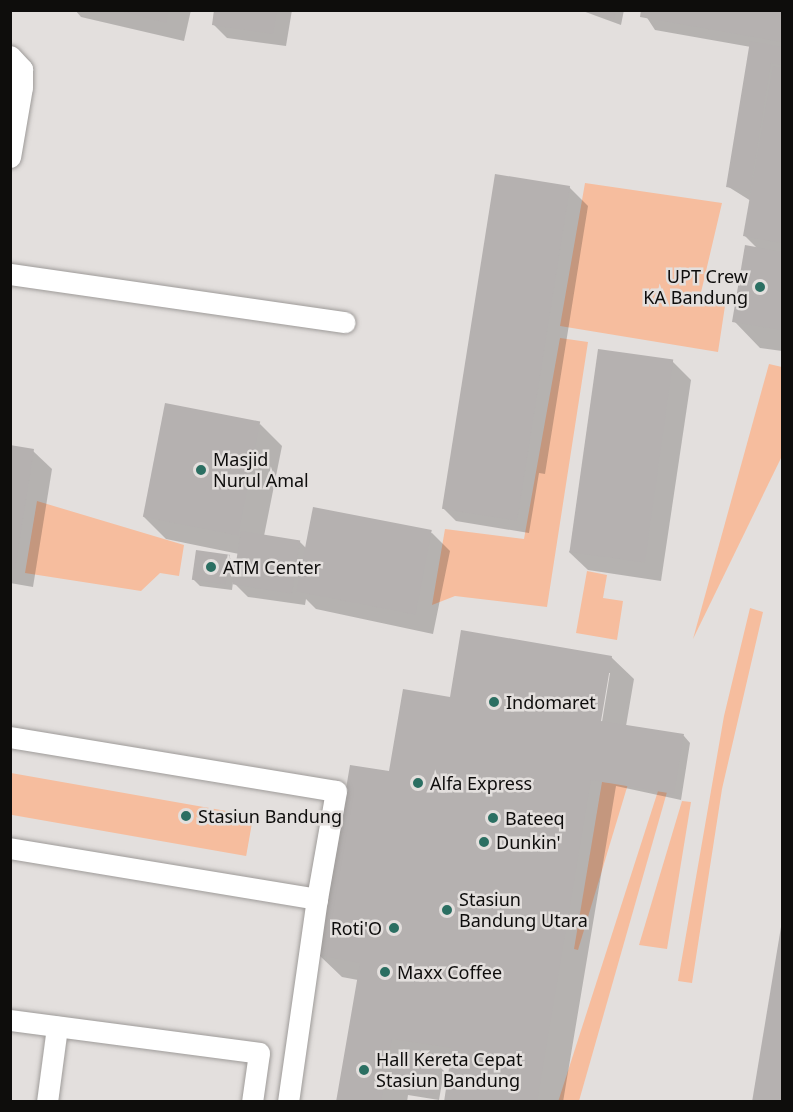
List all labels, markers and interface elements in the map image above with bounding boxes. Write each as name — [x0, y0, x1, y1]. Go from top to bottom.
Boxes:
place label: UPT Crew KA Bandung — [643, 266, 748, 308]
marker: UPT Crew KA Bandung — [753, 280, 767, 294]
place label: Masjid Nurul Amal — [213, 449, 309, 492]
marker: Masjid Nurul Amal — [194, 463, 208, 477]
place label: ATM Center — [223, 556, 321, 578]
marker: ATM Center — [204, 560, 218, 574]
place label: Indomaret — [506, 691, 596, 713]
marker: Indomaret — [487, 695, 501, 709]
place label: Alfa Express — [430, 772, 532, 794]
marker: Alfa Express — [411, 776, 425, 790]
place label: Stasiun Bandung — [198, 805, 342, 827]
place label: Bateeq — [505, 807, 565, 829]
marker: Stasiun Bandung — [179, 809, 193, 823]
marker: Bateeq — [486, 811, 500, 825]
place label: Dunkin' — [496, 831, 561, 853]
marker: Dunkin' — [477, 835, 491, 849]
place label: Stasiun Bandung Utara — [459, 889, 588, 932]
marker: Stasiun Bandung Utara — [440, 903, 454, 917]
place label: Roti'O — [331, 917, 382, 939]
marker: Roti'O — [387, 921, 401, 935]
place label: Maxx Coffee — [397, 961, 502, 983]
marker: Maxx Coffee — [378, 965, 392, 979]
place label: Hall Kereta Cepat Stasiun Bandung — [376, 1049, 522, 1092]
marker: Hall Kereta Cepat Stasiun Bandung — [357, 1063, 371, 1077]

